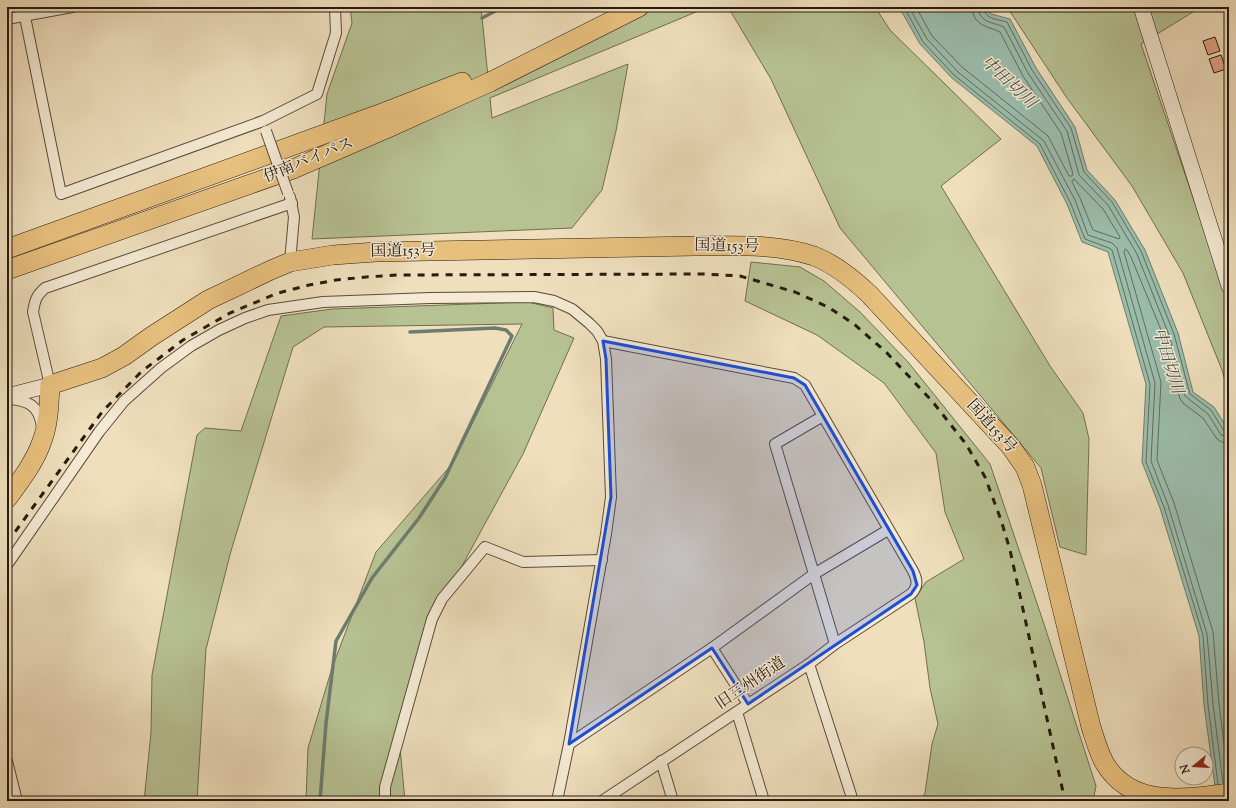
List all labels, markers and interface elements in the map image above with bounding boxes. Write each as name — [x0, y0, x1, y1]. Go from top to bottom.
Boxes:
water label: 中田切川 — [975, 51, 1043, 116]
street label: 伊南バイパス — [260, 132, 358, 190]
street label: 国道153号 — [694, 235, 760, 259]
street label: 国道153号 — [370, 240, 436, 264]
water label: 中田切川 — [1146, 325, 1189, 399]
street label: 国道153号 — [961, 395, 1021, 459]
street label: 旧三州街道 — [711, 652, 791, 716]
north arrow — [1174, 746, 1214, 786]
text: N — [1176, 762, 1195, 776]

